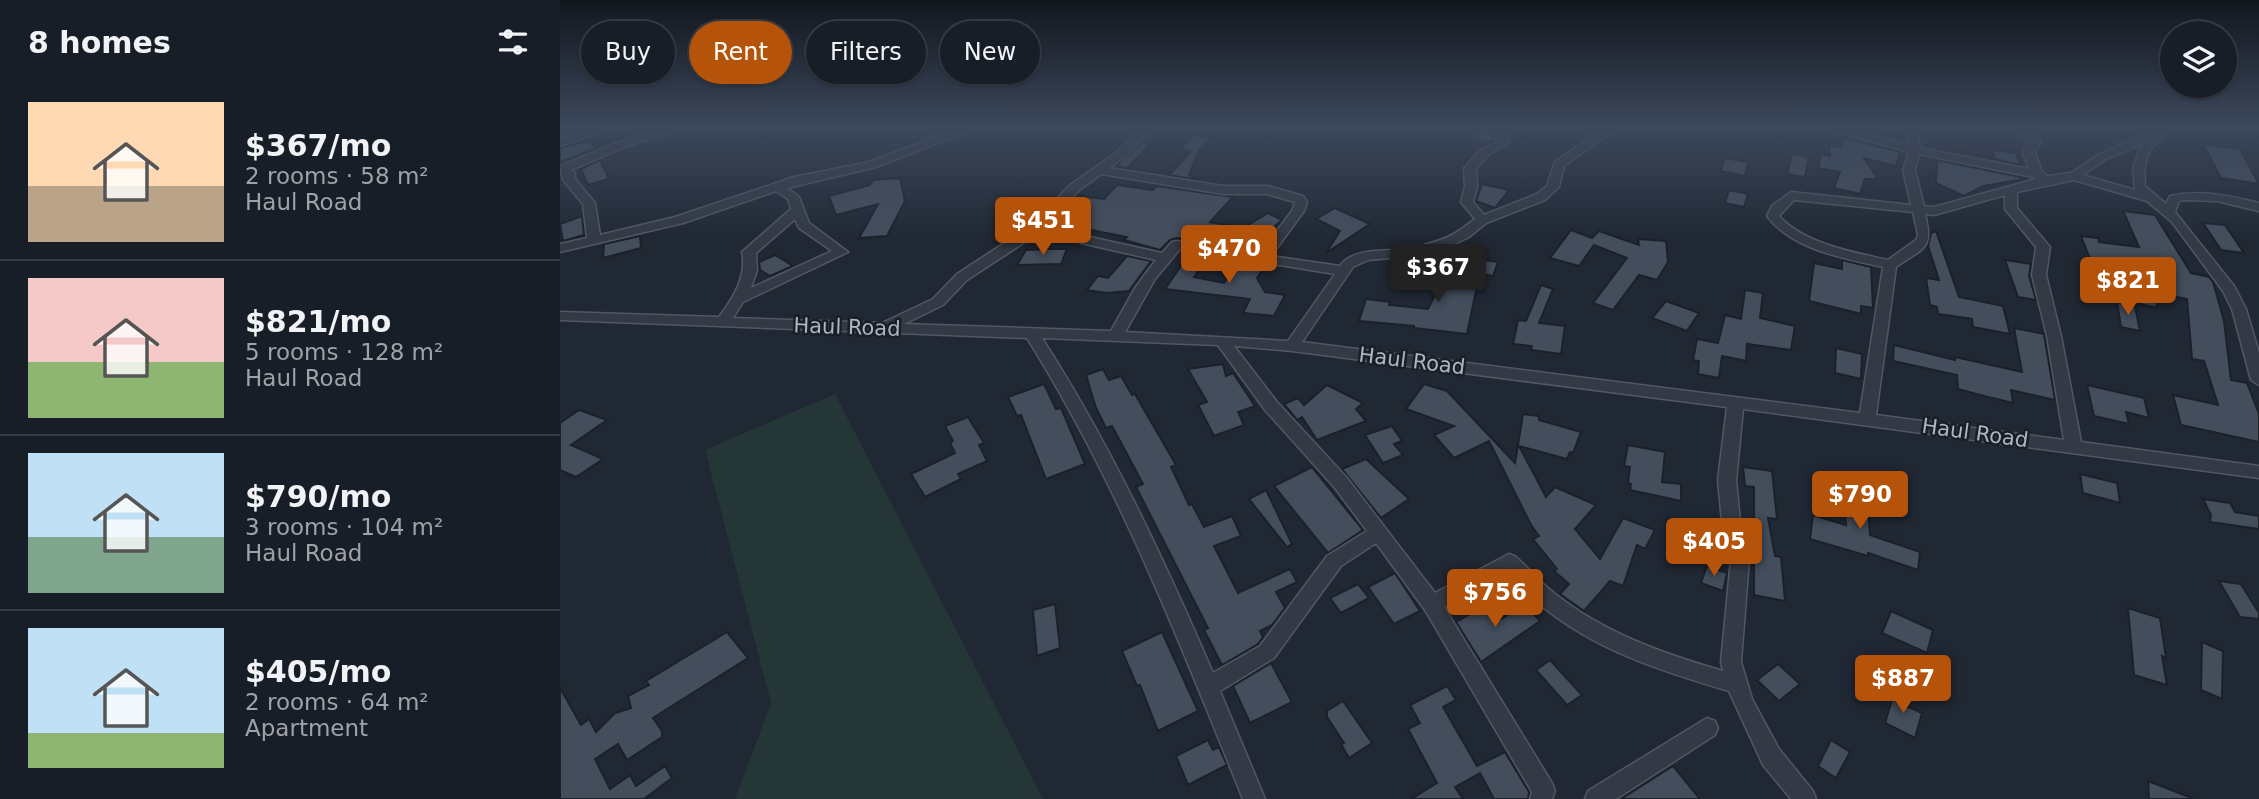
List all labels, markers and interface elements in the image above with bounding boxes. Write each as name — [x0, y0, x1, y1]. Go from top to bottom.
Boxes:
chip: Buy — [581, 21, 675, 84]
chip: Rent — [689, 21, 792, 84]
chip: Filters — [806, 21, 926, 84]
chip: New — [940, 21, 1040, 84]
map controls — [2160, 21, 2237, 98]
button: layers — [2160, 21, 2237, 98]
icon: filters — [494, 23, 532, 61]
text: 8 homes — [28, 25, 171, 60]
text: $367/mo — [245, 128, 391, 163]
icon: home — [84, 130, 168, 214]
text: 2 rooms · 58 m² — [245, 163, 429, 189]
text: Haul Road — [245, 189, 362, 215]
pin: $451 — [1002, 198, 1084, 257]
text: $451 — [1011, 207, 1075, 233]
pin: $470 — [1188, 226, 1270, 285]
text: $470 — [1197, 235, 1261, 261]
pin: $367 — [1397, 244, 1479, 304]
text: $367 — [1406, 254, 1470, 280]
pin: $821 — [2087, 258, 2169, 317]
text: $821 — [2096, 267, 2160, 293]
text: $821/mo — [245, 304, 391, 339]
icon: home — [84, 306, 168, 390]
street label: Haul Road — [793, 313, 901, 341]
text: 5 rooms · 128 m² — [245, 339, 443, 365]
street label: Haul Road — [1357, 343, 1467, 379]
text: Haul Road — [245, 365, 362, 391]
street label: Haul Road — [1920, 414, 2030, 452]
pin: $790 — [1819, 472, 1901, 531]
text: $790/mo — [245, 479, 391, 514]
icon: home — [84, 481, 168, 565]
text: $790 — [1828, 481, 1892, 507]
text: 3 rooms · 104 m² — [245, 514, 443, 540]
pin: $405 — [1673, 518, 1755, 578]
text: $405 — [1682, 528, 1746, 554]
text: Haul Road — [245, 540, 362, 566]
pin: $756 — [1454, 570, 1536, 629]
text: $756 — [1463, 579, 1527, 605]
text: $405/mo — [245, 654, 391, 689]
icon: home — [84, 656, 168, 740]
pin: $887 — [1862, 656, 1944, 715]
text: $887 — [1871, 665, 1935, 691]
text: 2 rooms · 64 m² — [245, 689, 429, 715]
text: Apartment — [245, 715, 368, 741]

